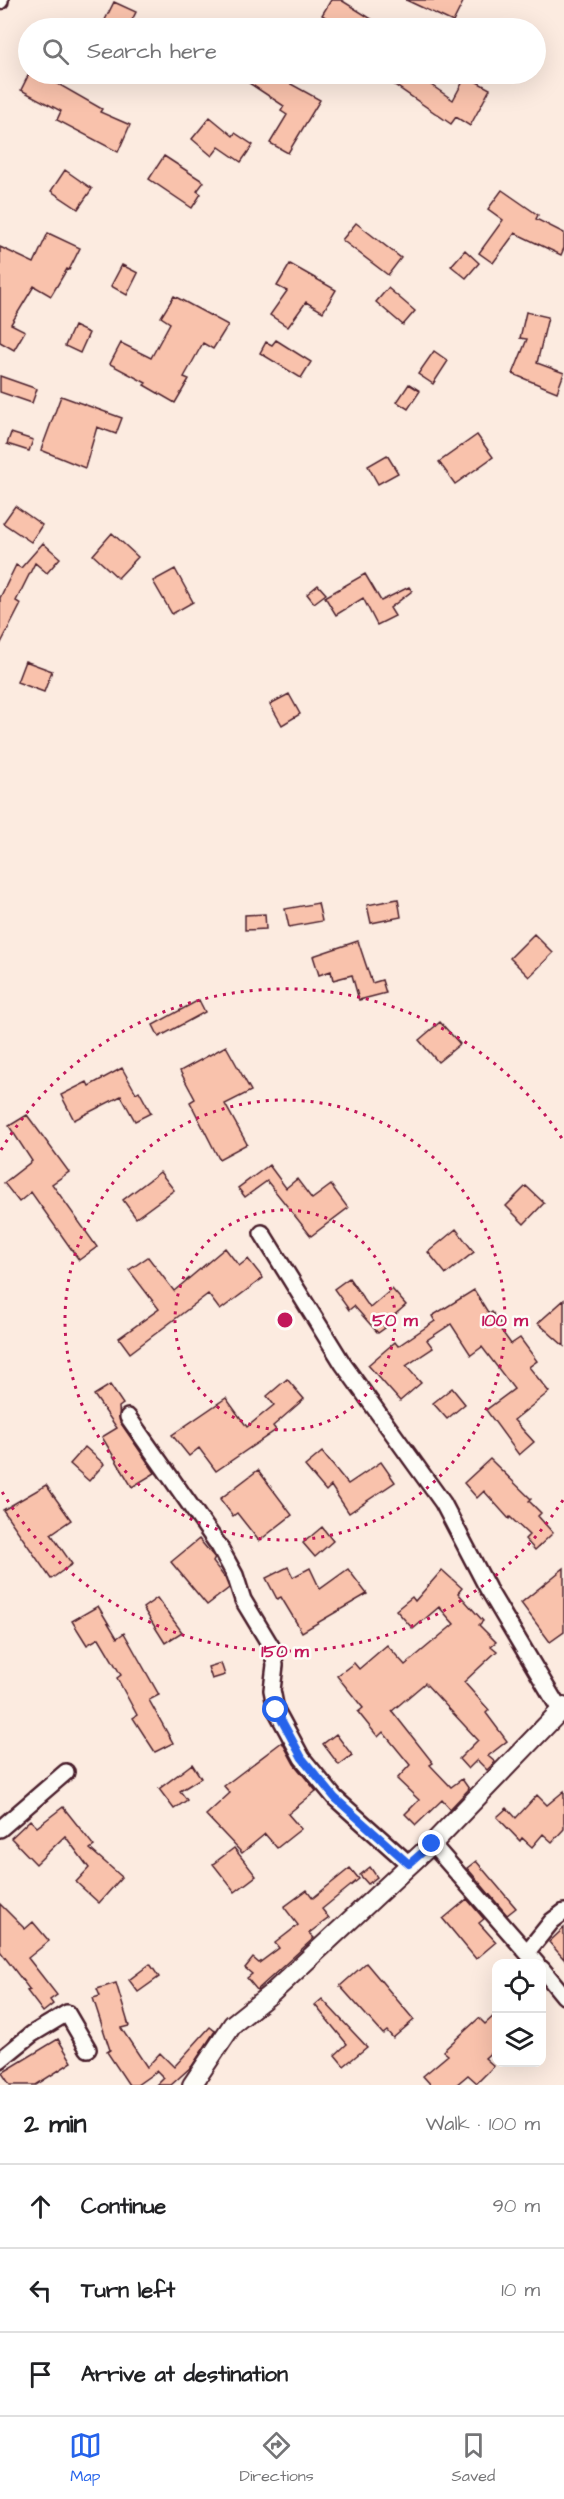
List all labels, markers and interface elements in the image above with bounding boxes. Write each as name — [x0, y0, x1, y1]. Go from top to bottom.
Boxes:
search box — [18, 18, 546, 84]
icon: search — [39, 35, 72, 68]
text: Search here — [87, 36, 217, 67]
text: 50 m — [372, 1308, 419, 1333]
text: 100 m — [482, 1308, 529, 1333]
centre of rings — [275, 1310, 295, 1330]
text: 150 m — [261, 1639, 310, 1664]
route start — [262, 1696, 288, 1722]
route end — [418, 1830, 444, 1856]
map controls — [492, 1959, 546, 2067]
button: locate — [492, 1959, 546, 2013]
button: layers — [492, 2013, 546, 2067]
text: 2 min — [24, 2106, 86, 2142]
text: Walk · 100 m — [425, 2110, 540, 2138]
icon: ahead — [24, 2190, 57, 2223]
text: Continue — [81, 2191, 166, 2222]
text: 90 m — [492, 2192, 540, 2220]
icon: left — [24, 2274, 57, 2307]
text: Turn left — [81, 2275, 175, 2306]
text: 10 m — [501, 2276, 540, 2304]
icon: arrive — [24, 2358, 57, 2391]
text: Arrive at destination — [81, 2359, 288, 2390]
tab: Map — [69, 2429, 102, 2487]
tab: Directions — [240, 2429, 314, 2487]
tab: Saved — [452, 2429, 495, 2487]

